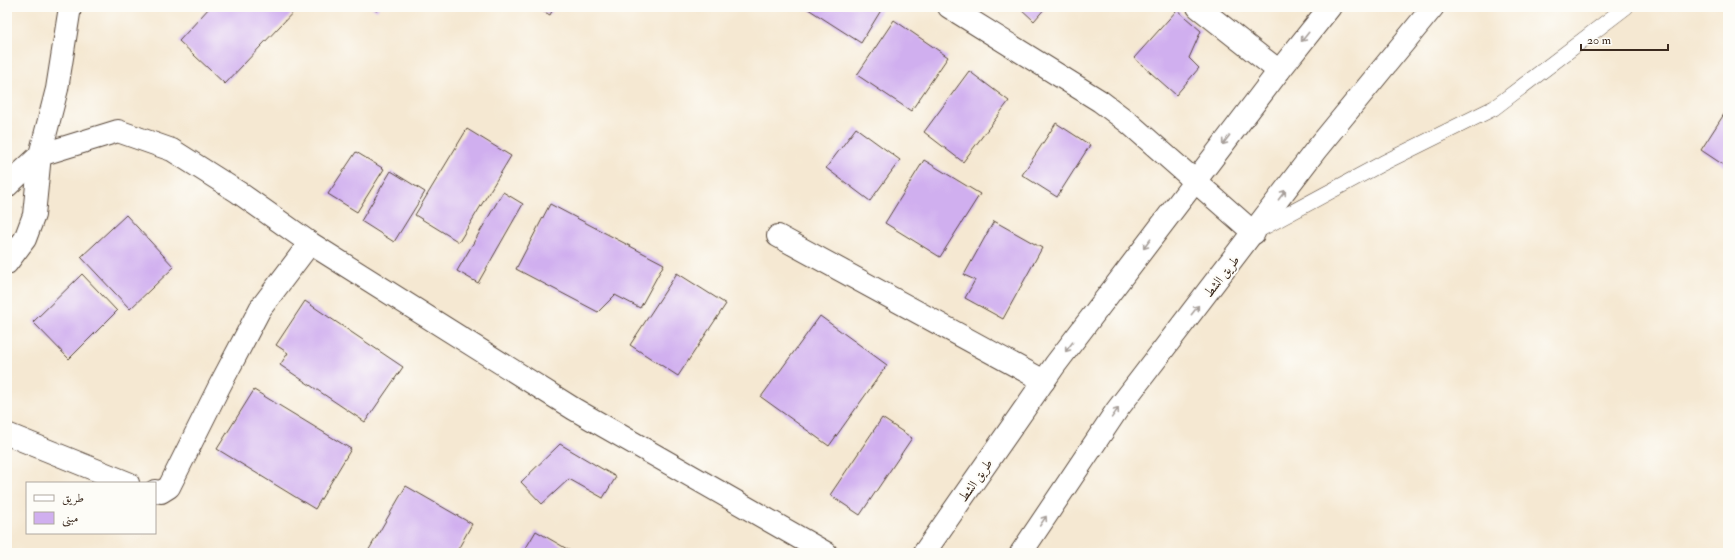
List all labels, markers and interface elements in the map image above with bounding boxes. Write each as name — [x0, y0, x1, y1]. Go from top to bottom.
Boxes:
scale bar — [1581, 26, 1668, 52]
one-way arrow — [1301, 32, 1310, 43]
text: 20 m — [1587, 33, 1612, 48]
one-way arrow — [1222, 135, 1230, 146]
one-way arrow — [1278, 190, 1286, 201]
one-way arrow — [1143, 238, 1152, 249]
street label: طريق الشط — [1200, 252, 1243, 301]
one-way arrow — [1190, 304, 1199, 315]
one-way arrow — [1064, 342, 1073, 353]
one-way arrow — [1111, 408, 1119, 419]
street label: طريق الشط — [955, 456, 996, 505]
legend — [26, 482, 156, 534]
text: طريق — [62, 491, 84, 506]
text: مبنى — [62, 511, 78, 527]
one-way arrow — [1038, 515, 1047, 526]

